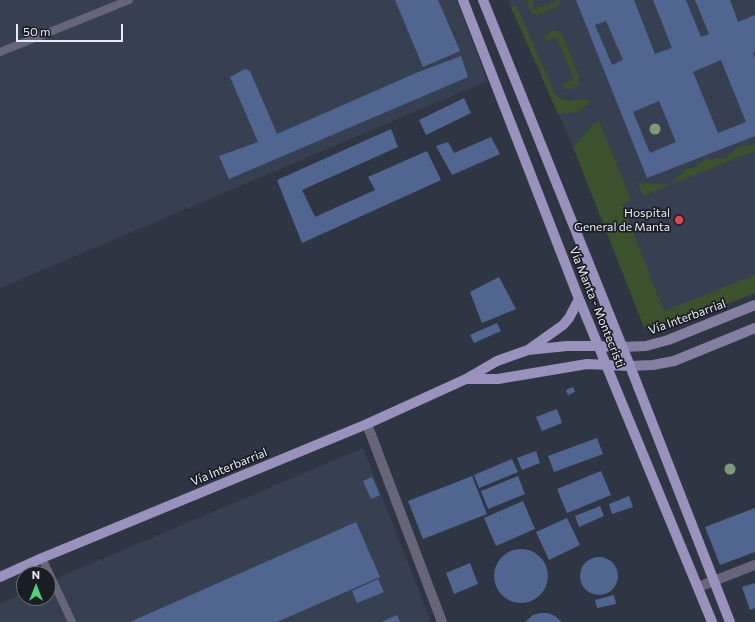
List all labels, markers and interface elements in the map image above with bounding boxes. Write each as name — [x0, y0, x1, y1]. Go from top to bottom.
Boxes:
scale bar — [18, 16, 125, 42]
text: 50 m — [23, 24, 51, 38]
place label: Hospital General de Manta — [574, 206, 670, 234]
marker: Hospital General de Manta — [673, 214, 685, 226]
street label: Vía Manta - Montecristi — [566, 244, 628, 370]
street label: Vía Interbarrial — [646, 296, 728, 338]
street label: Vía Interbarrial — [189, 445, 269, 489]
north arrow — [16, 566, 56, 606]
text: N — [32, 568, 40, 581]

